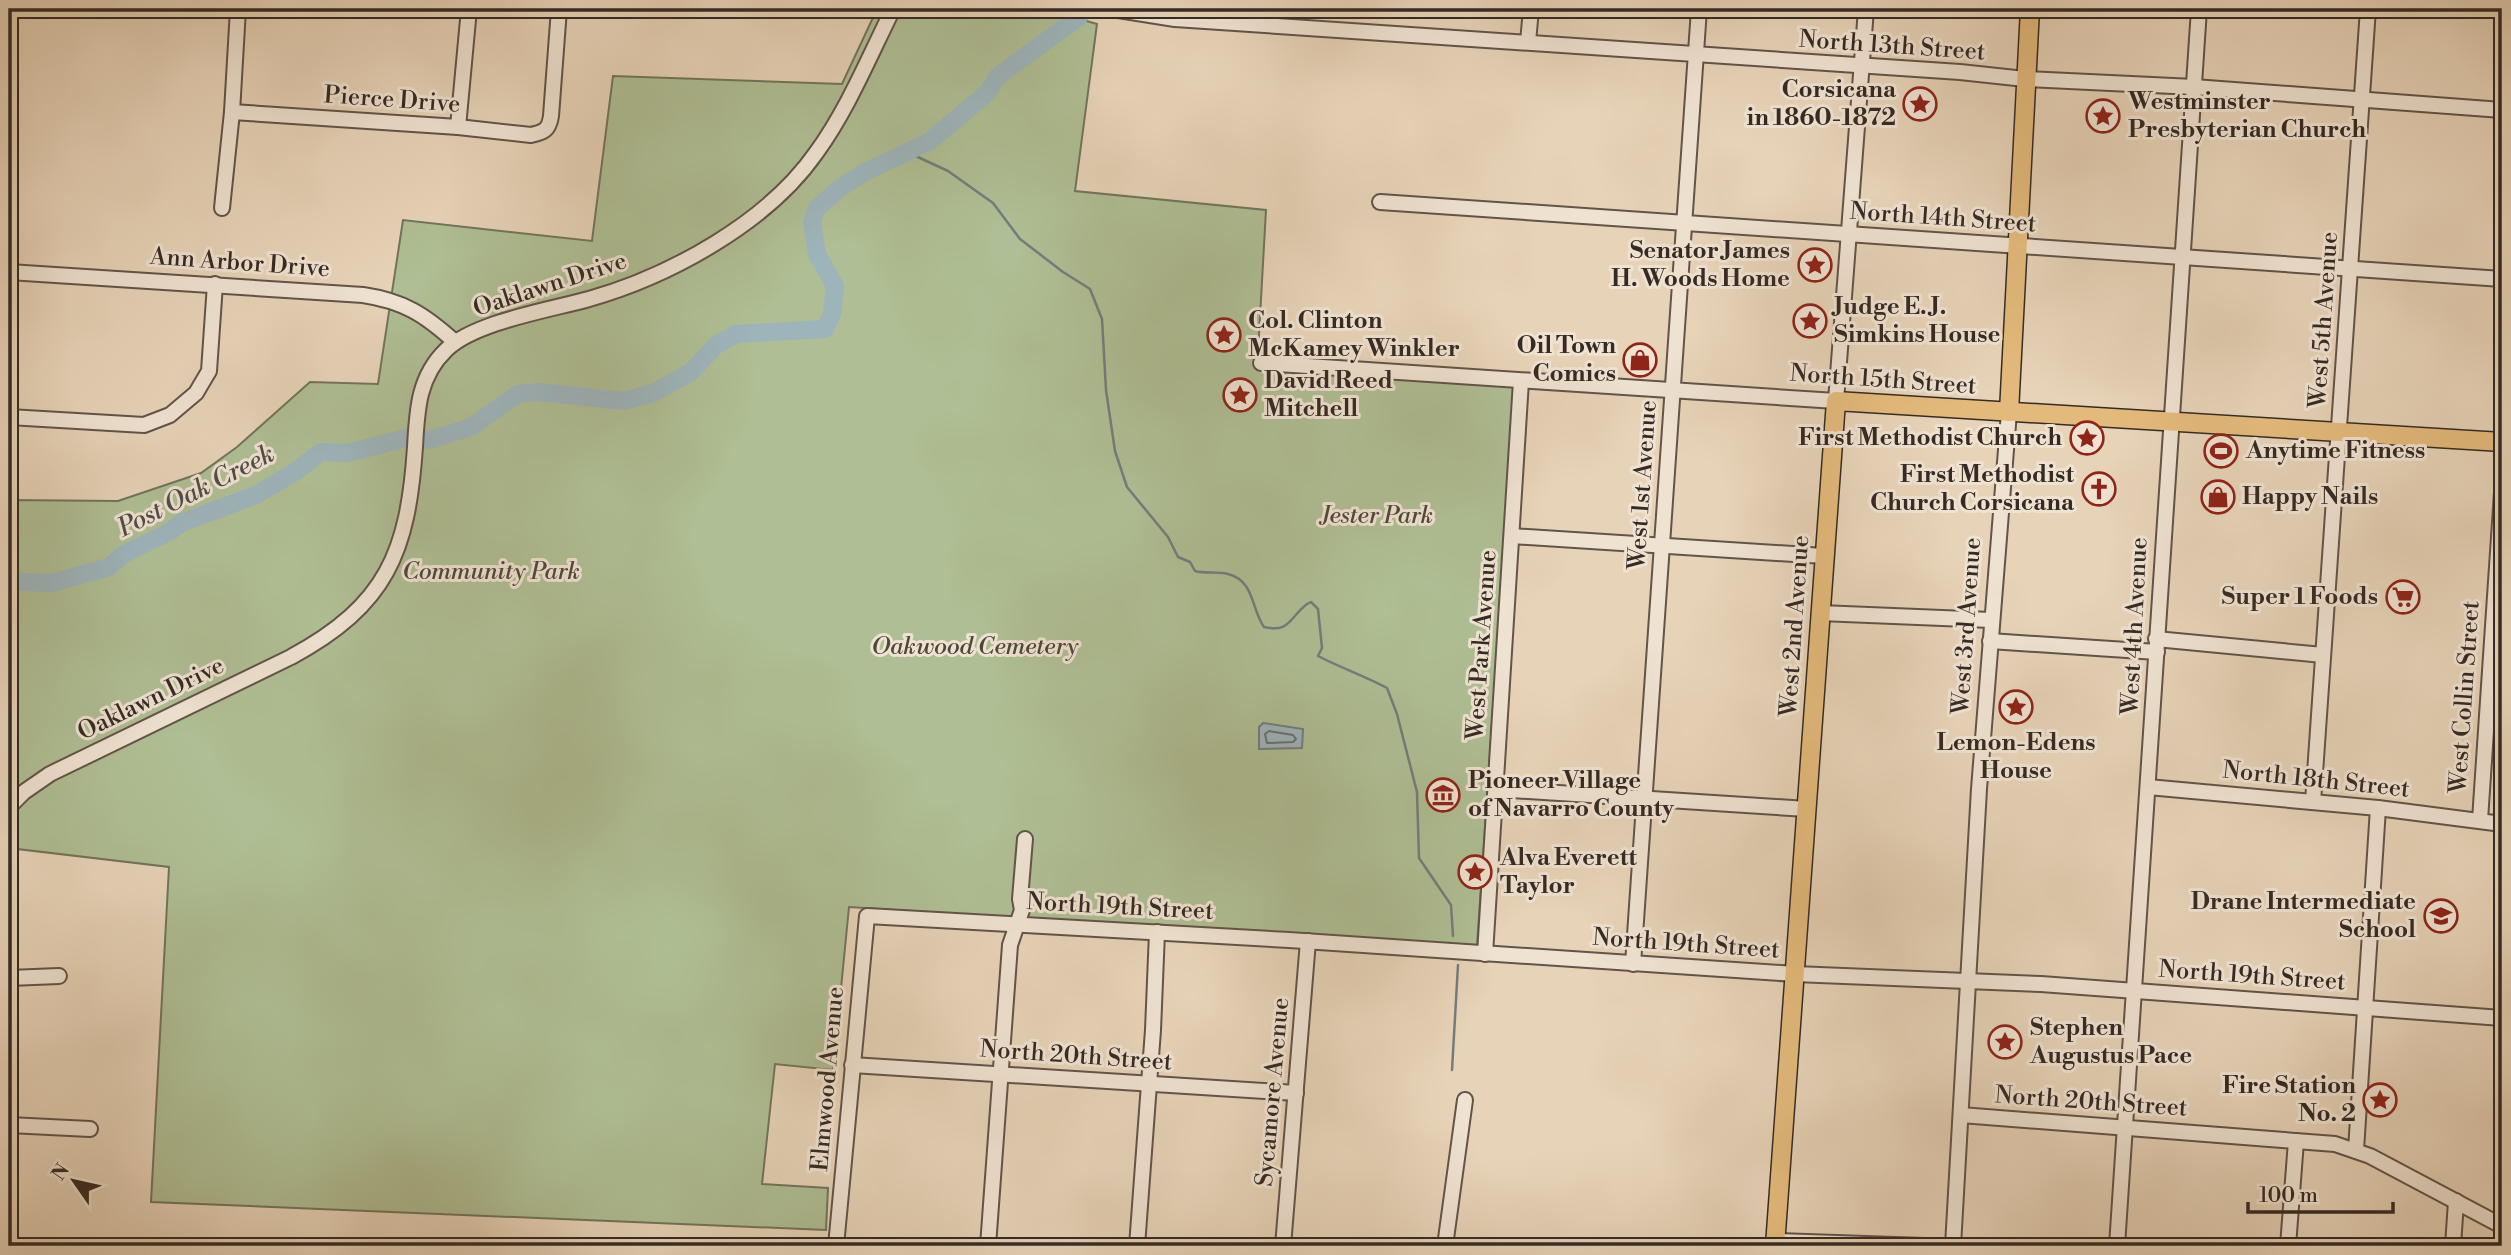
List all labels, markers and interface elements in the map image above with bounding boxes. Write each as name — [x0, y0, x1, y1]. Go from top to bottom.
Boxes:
street label: North 13th Street — [1798, 25, 1987, 68]
place label: Corsicana in 1860-1872 — [1747, 75, 1897, 133]
street label: Pierce Drive — [323, 80, 461, 120]
place icon: Corsicana in 1860-1872 — [1901, 85, 1939, 123]
place label: Westminster Presbyterian Church — [2127, 87, 2366, 145]
place icon: Westminster Presbyterian Church — [2084, 97, 2122, 135]
street label: North 14th Street — [1849, 197, 2038, 240]
street label: West 5th Avenue — [2303, 231, 2345, 410]
place label: Senator James H. Woods Home — [1611, 236, 1790, 294]
street label: Ann Arbor Drive — [148, 242, 331, 284]
street label: Oaklawn Drive — [470, 246, 630, 324]
place icon: Senator James H. Woods Home — [1796, 246, 1834, 284]
place label: Judge E. J. Simkins House — [1831, 292, 2000, 350]
place icon: Judge E. J. Simkins House — [1791, 302, 1829, 340]
place label: Col. Clinton McKamey Winkler — [1248, 306, 1460, 364]
place icon: Col. Clinton McKamey Winkler — [1205, 316, 1243, 354]
place label: Oil Town Comics — [1517, 331, 1616, 389]
shop icon: Oil Town Comics — [1621, 341, 1659, 379]
street label: North 15th Street — [1789, 359, 1978, 402]
place label: David Reed Mitchell — [1264, 366, 1393, 424]
place icon: David Reed Mitchell — [1221, 376, 1259, 414]
street label: West 1st Avenue — [1622, 399, 1664, 572]
place icon: First Methodist Church — [2068, 419, 2106, 457]
place label: First Methodist Church — [1798, 423, 2062, 453]
sports icon: Anytime Fitness — [2202, 432, 2240, 470]
place label: Anytime Fitness — [2245, 436, 2425, 466]
water label: Post Oak Creek — [111, 438, 280, 545]
place label: First Methodist Church Corsicana — [1870, 460, 2075, 518]
church icon: First Methodist Church Corsicana — [2080, 470, 2118, 508]
shop icon: Happy Nails — [2199, 478, 2237, 516]
place label: Happy Nails — [2242, 482, 2378, 512]
park label: Jester Park — [1318, 501, 1433, 531]
street label: West 2nd Avenue — [1774, 534, 1816, 719]
street label: West 3rd Avenue — [1946, 536, 1988, 717]
street label: West 4th Avenue — [2115, 536, 2155, 717]
street label: West Park Avenue — [1460, 549, 1504, 742]
park label: Community Park — [402, 557, 580, 587]
supermarket icon: Super 1 Foods — [2384, 578, 2422, 616]
place label: Super 1 Foods — [2222, 582, 2378, 612]
street label: West Collin Street — [2443, 599, 2487, 795]
park label: Oakwood Cemetery — [872, 632, 1079, 662]
street label: Oaklawn Drive — [73, 651, 229, 747]
place icon: Lemon-Edens House — [1997, 688, 2035, 726]
place label: Lemon-Edens House — [1936, 728, 2096, 786]
street label: North 18th Street — [2221, 755, 2412, 805]
place label: Pioneer Village of Navarro County — [1468, 766, 1675, 824]
museum icon: Pioneer Village of Navarro County — [1424, 776, 1462, 814]
place label: Alva Everett Taylor — [1499, 843, 1637, 901]
place icon: Alva Everett Taylor — [1456, 853, 1494, 891]
street label: North 19th Street — [1026, 887, 1215, 927]
place label: Drane Intermediate School — [2191, 887, 2416, 945]
school or university icon: Drane Intermediate School — [2422, 897, 2460, 935]
street label: North 19th Street — [1591, 923, 1781, 966]
street label: North 19th Street — [2157, 955, 2347, 998]
street label: Elmwood Avenue — [805, 985, 851, 1173]
street label: Sycamore Avenue — [1250, 996, 1296, 1188]
place label: Stephen Augustus Pace — [2029, 1013, 2192, 1071]
place icon: Stephen Augustus Pace — [1986, 1023, 2024, 1061]
street label: North 20th Street — [979, 1034, 1174, 1078]
place label: Fire Station No. 2 — [2222, 1071, 2356, 1129]
street label: North 20th Street — [1994, 1080, 2189, 1124]
place icon: Fire Station No. 2 — [2361, 1081, 2399, 1119]
north arrow — [38, 1146, 108, 1216]
text: N — [47, 1159, 75, 1185]
scale bar — [2248, 1171, 2394, 1215]
text: 100 m — [2259, 1183, 2318, 1209]

